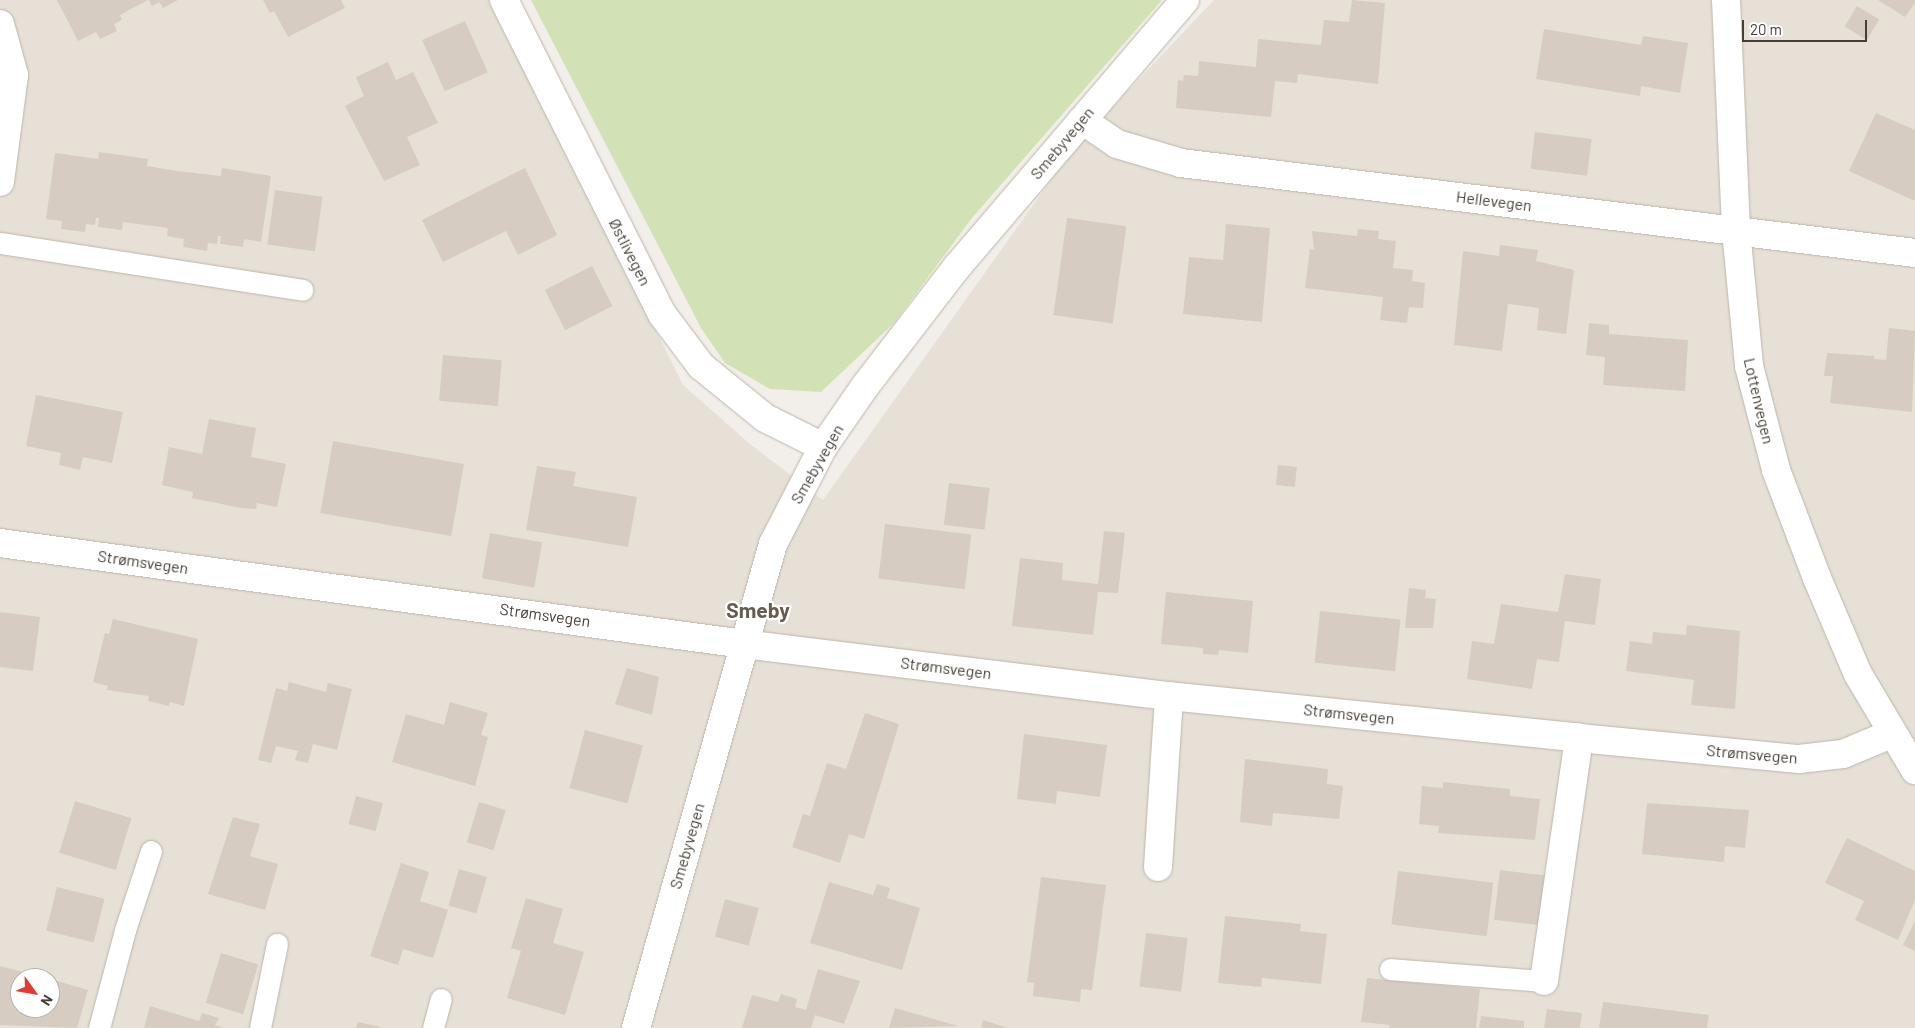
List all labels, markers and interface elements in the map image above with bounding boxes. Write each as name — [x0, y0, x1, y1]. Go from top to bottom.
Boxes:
scale bar — [1745, 10, 1870, 42]
text: 20 m — [1750, 20, 1782, 38]
street label: Smebyvegen — [1026, 103, 1098, 183]
street label: Hellevegen — [1455, 187, 1533, 215]
street label: Østlivegen — [605, 215, 655, 289]
street label: Lottenvegen — [1740, 356, 1778, 446]
street label: Smebyvegen — [787, 421, 847, 507]
street label: Strømsvegen — [96, 546, 190, 578]
district label: Smeby — [726, 597, 790, 623]
street label: Strømsvegen — [498, 599, 592, 631]
street label: Strømsvegen — [899, 653, 993, 683]
street label: Strømsvegen — [1303, 700, 1395, 728]
street label: Strømsvegen — [1706, 740, 1798, 768]
street label: Smebyvegen — [666, 801, 708, 891]
north arrow — [10, 968, 60, 1018]
text: N — [38, 992, 57, 1009]

